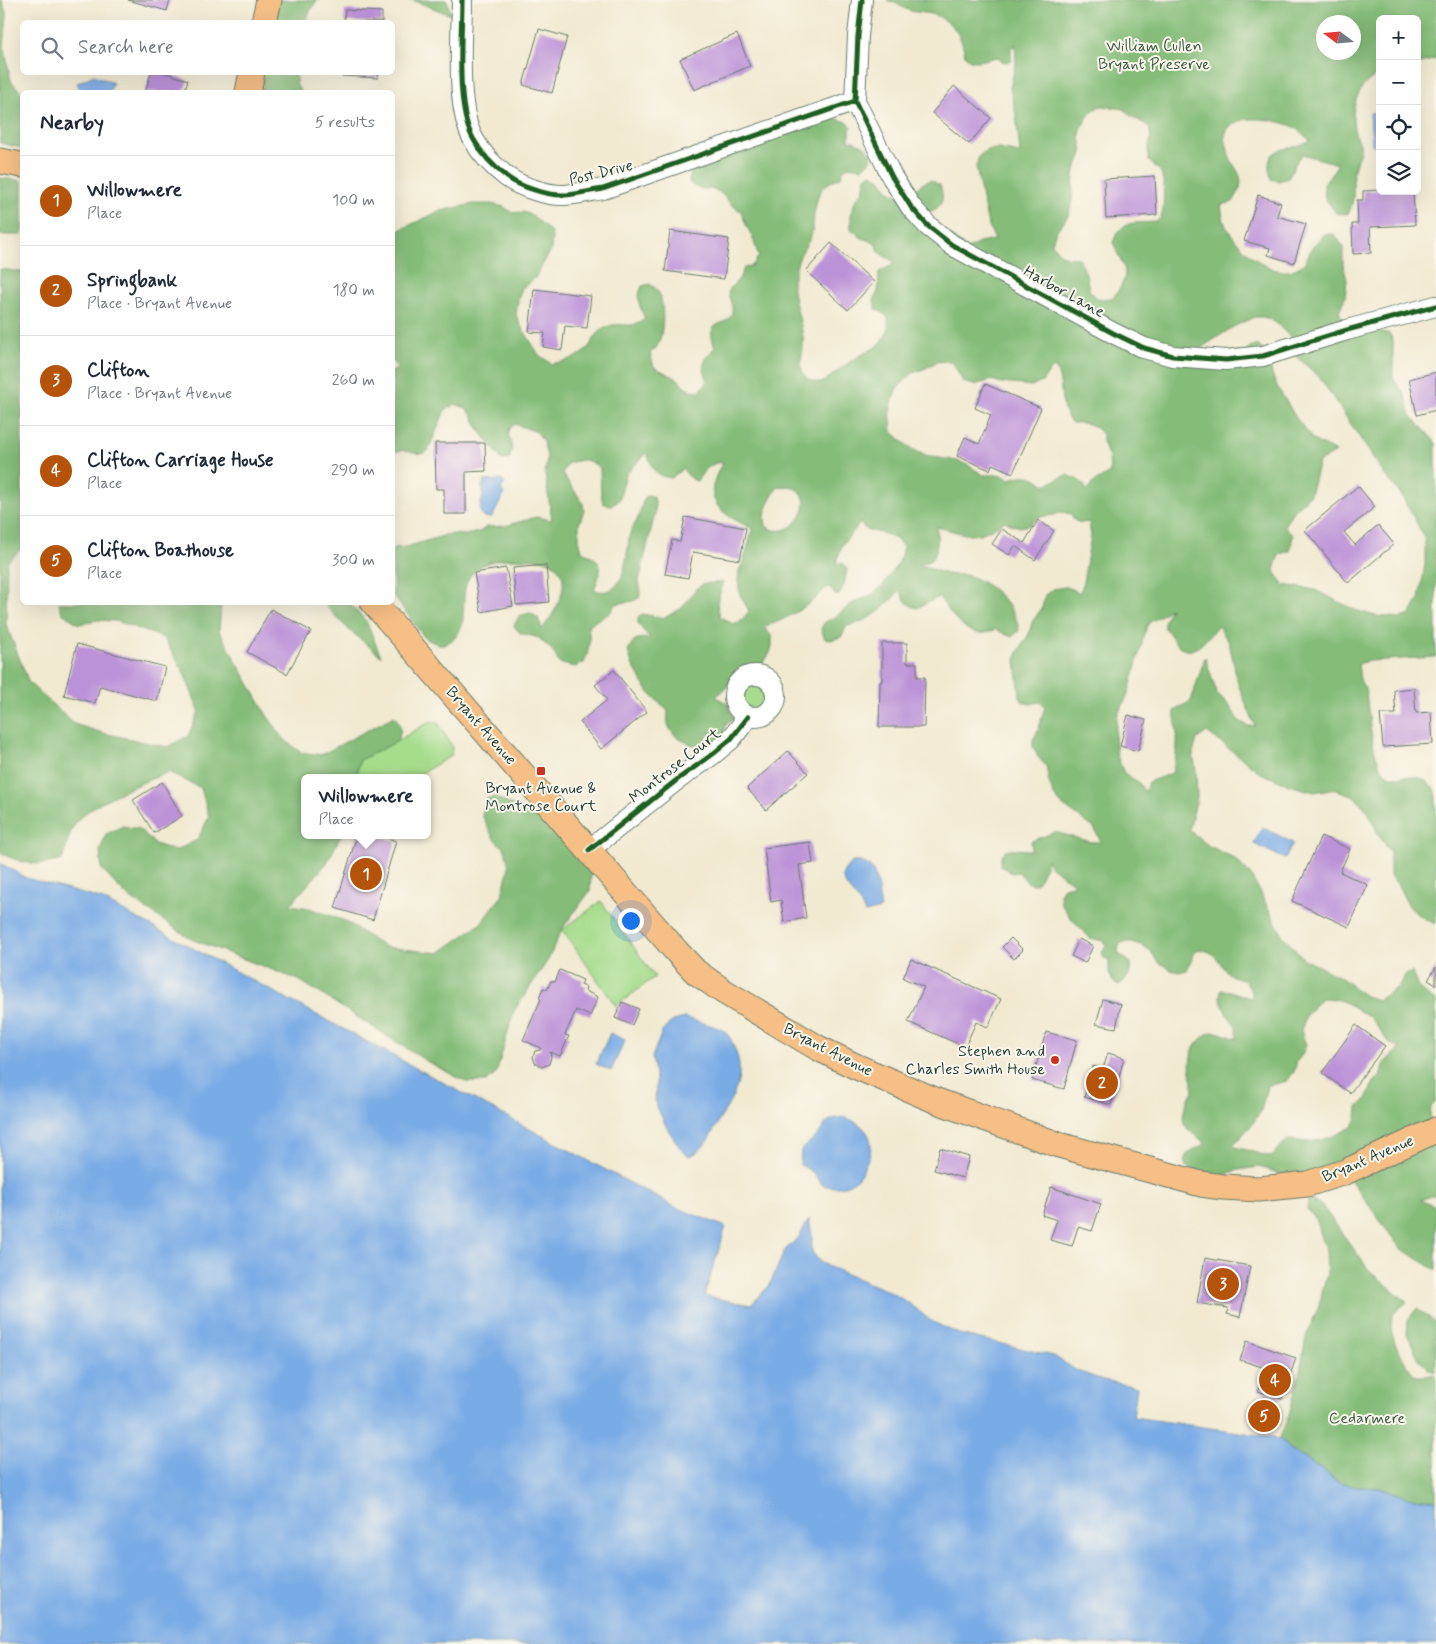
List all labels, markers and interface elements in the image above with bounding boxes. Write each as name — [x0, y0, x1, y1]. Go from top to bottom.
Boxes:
north arrow — [1316, 15, 1361, 60]
map controls — [1376, 15, 1421, 195]
button: + — [1376, 15, 1421, 60]
search box — [20, 20, 395, 75]
icon: search — [38, 34, 66, 62]
text: Search here — [78, 35, 174, 60]
park label: William Cullen Bryant Preserve — [1098, 36, 1210, 75]
button: − — [1376, 60, 1421, 105]
button: locate — [1376, 105, 1421, 150]
text: Nearby — [40, 109, 104, 137]
text: 5 results — [315, 112, 375, 133]
button: layers — [1376, 150, 1421, 195]
street label: Post Drive — [567, 155, 635, 191]
text: Willowmere — [87, 178, 182, 203]
text: 1 — [52, 190, 60, 211]
text: 100 m — [332, 190, 375, 211]
text: Place — [87, 203, 122, 224]
street label: Harbor Lane — [1020, 261, 1108, 323]
text: Springbank — [87, 268, 177, 293]
text: 2 — [52, 280, 60, 301]
text: 180 m — [332, 280, 375, 301]
text: Place · Bryant Avenue — [87, 293, 232, 314]
text: Clifton — [87, 358, 149, 383]
text: 3 — [52, 370, 60, 391]
text: 260 m — [332, 370, 375, 391]
text: Place · Bryant Avenue — [87, 383, 232, 404]
text: Clifton Carriage House — [87, 448, 274, 473]
text: 4 — [51, 460, 61, 481]
text: 290 m — [331, 460, 375, 481]
text: Place — [87, 473, 122, 494]
text: Clifton Boathouse — [87, 538, 234, 563]
text: 5 — [51, 550, 61, 571]
text: 300 m — [332, 550, 375, 571]
text: Place — [87, 563, 122, 584]
street label: Bryant Avenue — [441, 682, 521, 770]
street label: Montrose Court — [625, 723, 726, 809]
marker: Bryant Avenue & Montrose Court — [535, 765, 547, 777]
popup — [301, 774, 431, 839]
place label: Bryant Avenue & Montrose Court — [485, 778, 597, 817]
text: Willowmere — [319, 784, 413, 809]
text: Place — [319, 809, 354, 830]
pin: 1 — [350, 855, 382, 893]
your location — [618, 908, 644, 934]
street label: Bryant Avenue — [780, 1018, 876, 1082]
place label: Stephen and Charles Smith House — [905, 1041, 1045, 1080]
marker: Stephen and Charles Smith House — [1049, 1054, 1061, 1066]
pin: 2 — [1086, 1064, 1118, 1102]
street label: Bryant Avenue — [1319, 1130, 1417, 1188]
pin: 3 — [1207, 1265, 1239, 1303]
pin: 4 — [1259, 1361, 1291, 1399]
pin: 5 — [1248, 1397, 1280, 1435]
park label: Cedarmere — [1329, 1408, 1405, 1429]

